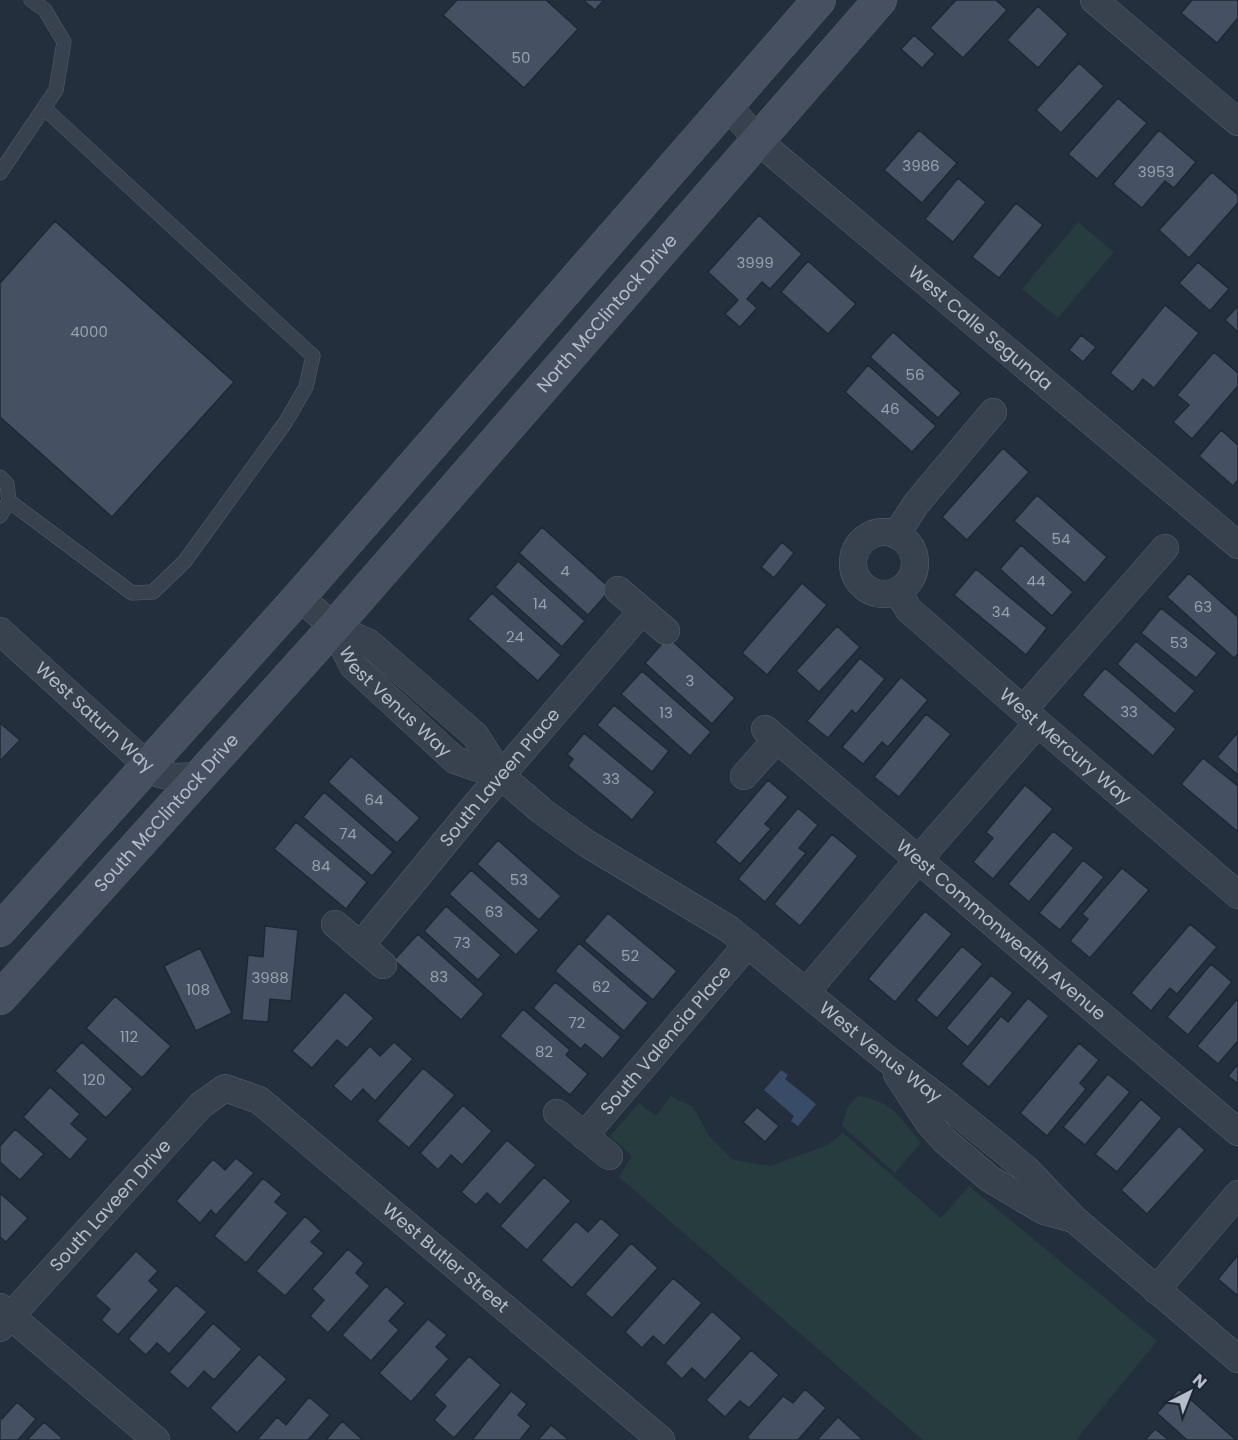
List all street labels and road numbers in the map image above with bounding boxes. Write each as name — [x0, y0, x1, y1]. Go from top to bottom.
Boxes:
street label: North McClintock Drive — [531, 228, 683, 398]
street label: West Calle Segunda — [903, 260, 1058, 396]
street label: West Venus Way — [333, 642, 457, 763]
street label: West Saturn Way — [30, 656, 159, 778]
street label: West Mercury Way — [994, 682, 1137, 810]
street label: South Laveen Place — [434, 703, 565, 852]
street label: South McClintock Drive — [88, 728, 244, 897]
street label: West Commonwealth Avenue — [891, 833, 1111, 1026]
street label: South Valencia Place — [594, 960, 737, 1120]
street label: West Venus Way — [814, 995, 947, 1108]
street label: South Laveen Drive — [44, 1133, 176, 1277]
street label: West Butler Street — [377, 1197, 514, 1318]

